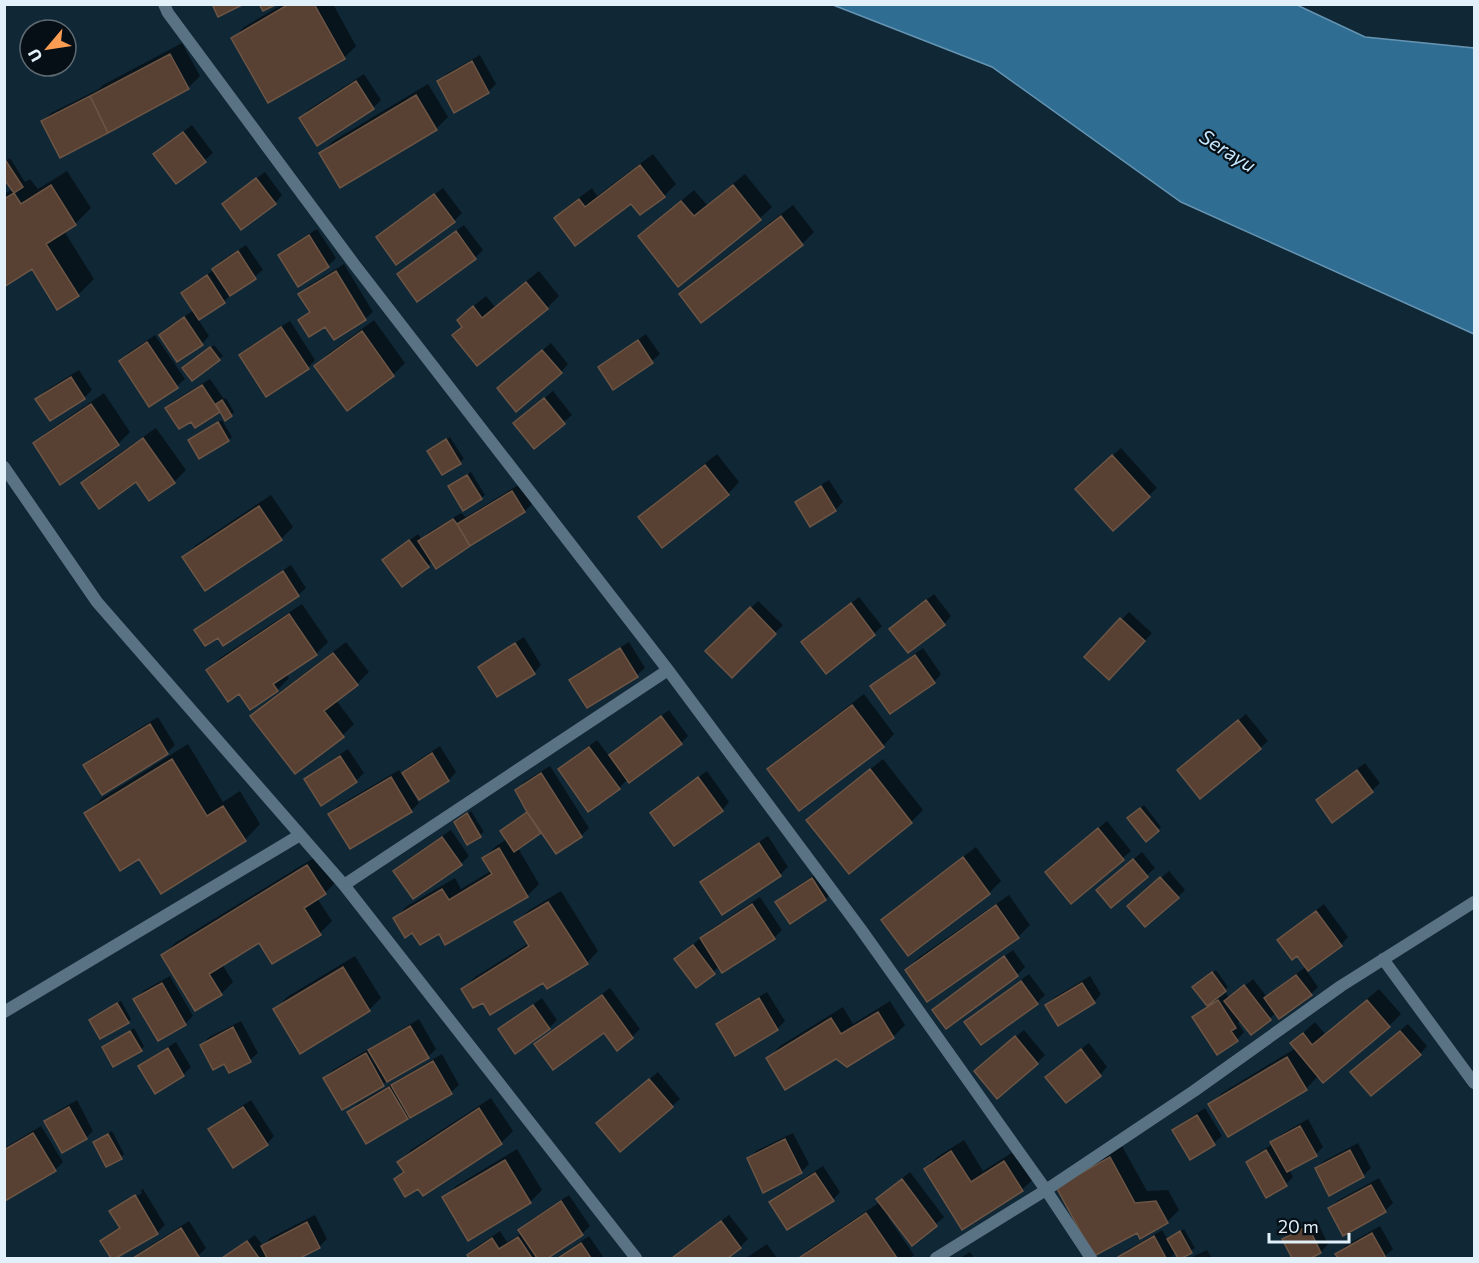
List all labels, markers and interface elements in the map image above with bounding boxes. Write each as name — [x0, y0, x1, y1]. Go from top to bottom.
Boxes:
north arrow — [18, 18, 78, 78]
text: U — [23, 46, 46, 65]
water label: Serayu — [1196, 123, 1260, 177]
scale bar — [1269, 1206, 1348, 1244]
text: 20 m — [1278, 1215, 1319, 1237]

